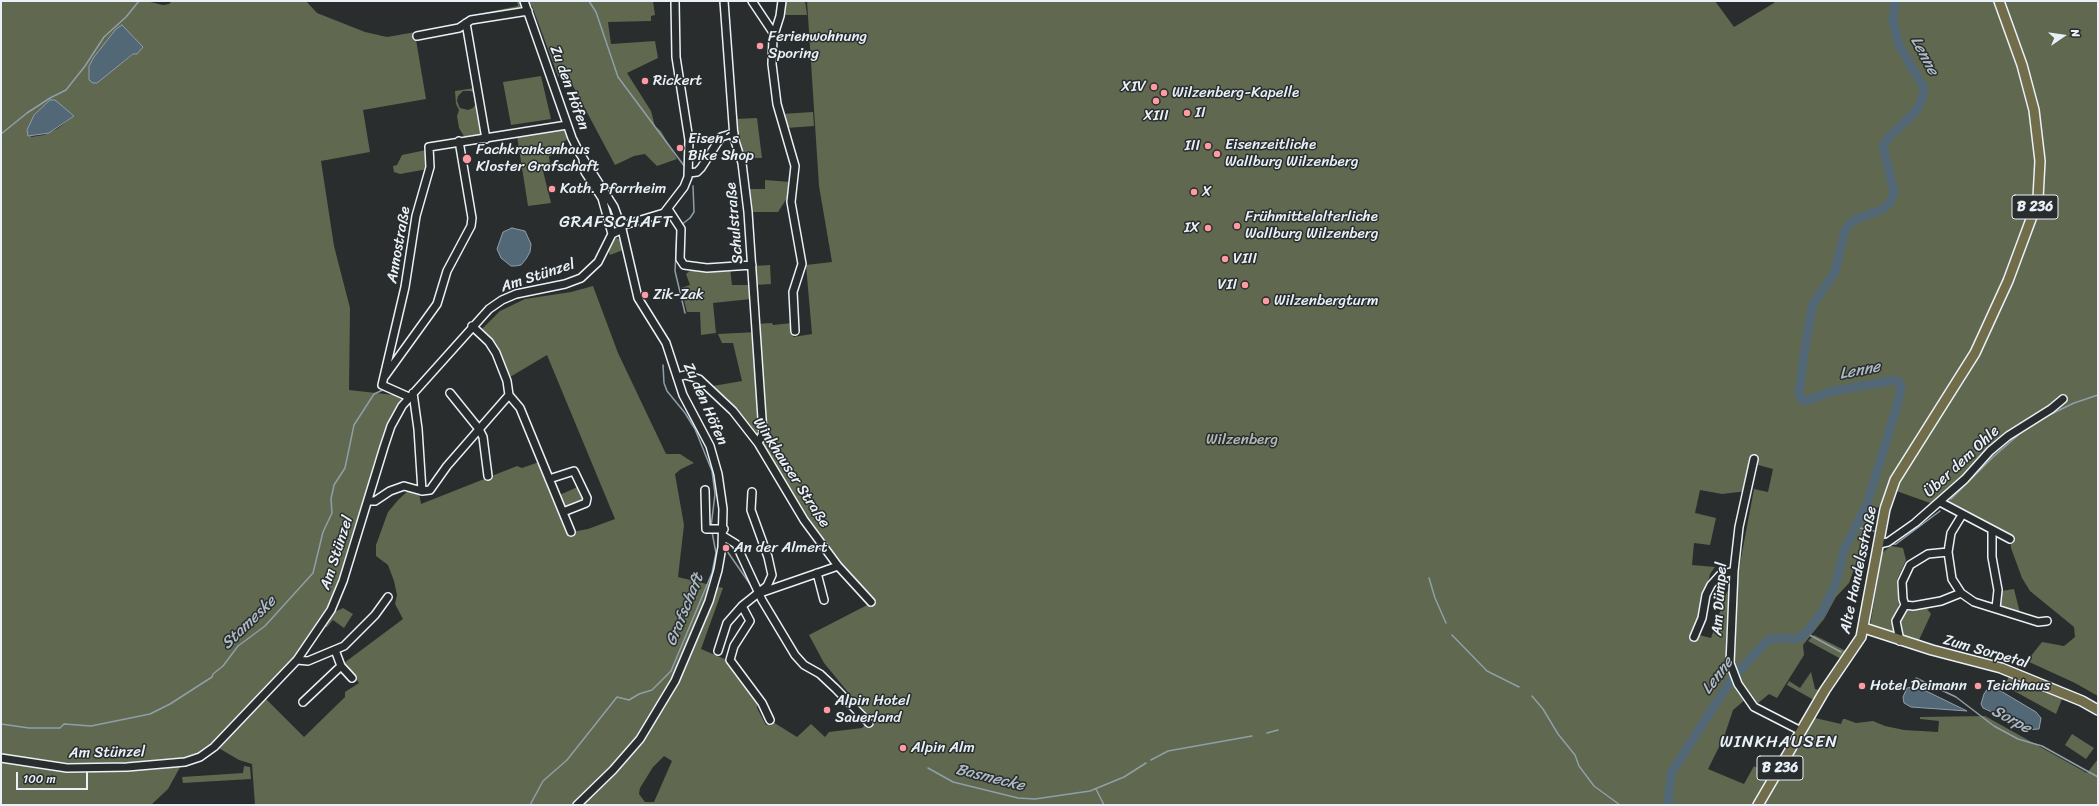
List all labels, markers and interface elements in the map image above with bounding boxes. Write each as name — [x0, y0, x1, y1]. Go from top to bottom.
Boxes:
north arrow — [2043, 16, 2083, 56]
text: N — [2065, 27, 2085, 39]
place label: Ferienwohnung Sporing — [768, 28, 867, 63]
water label: Lenne — [1906, 33, 1942, 79]
marker: Ferienwohnung Sporing — [755, 41, 765, 51]
street label: Zu den Höfen — [545, 43, 593, 133]
place label: Rickert — [653, 72, 702, 90]
marker: Rickert — [640, 76, 650, 86]
place label: XIV — [1121, 78, 1146, 96]
marker: XIV — [1149, 82, 1159, 92]
place label: Wilzenberg-Kapelle — [1172, 84, 1299, 102]
marker: Wilzenberg-Kapelle — [1159, 88, 1169, 98]
marker: XIII — [1151, 96, 1161, 106]
place label: II — [1195, 104, 1206, 122]
place label: XIII — [1143, 107, 1169, 125]
marker: II — [1182, 108, 1192, 118]
place label: Eisen´s Bike Shop — [688, 130, 754, 165]
place label: Eisenzeitliche Wallburg Wilzenberg — [1225, 136, 1358, 171]
place label: III — [1185, 137, 1200, 155]
place label: Fachkrankenhaus Kloster Grafschaft — [476, 141, 599, 176]
marker: III — [1203, 141, 1213, 151]
marker: Eisen´s Bike Shop — [675, 143, 685, 153]
marker: Eisenzeitliche Wallburg Wilzenberg — [1212, 149, 1222, 159]
marker: Fachkrankenhaus Kloster Grafschaft — [461, 153, 473, 165]
place label: Kath. Pfarrheim — [560, 180, 666, 198]
street label: Schulstraße — [722, 181, 748, 265]
place label: X — [1202, 183, 1212, 201]
marker: Kath. Pfarrheim — [547, 184, 557, 194]
marker: X — [1189, 187, 1199, 197]
road number: B 236 — [2012, 195, 2058, 219]
street label: Annostraße — [383, 205, 415, 285]
place label: Frühmittelalterliche Wallburg Wilzenberg — [1245, 208, 1378, 243]
district label: GRAFSCHAFT — [559, 213, 673, 233]
place label: IX — [1184, 219, 1200, 237]
marker: Frühmittelalterliche Wallburg Wilzenberg — [1232, 221, 1242, 231]
marker: IX — [1203, 223, 1213, 233]
place label: VIII — [1233, 250, 1257, 268]
marker: VIII — [1220, 254, 1230, 264]
street label: Am Stünzel — [499, 256, 577, 296]
place label: VII — [1218, 276, 1237, 294]
marker: VII — [1240, 280, 1250, 290]
place label: Zik-Zak — [653, 286, 704, 304]
marker: Zik-Zak — [640, 290, 650, 300]
place label: Wilzenbergturm — [1274, 292, 1378, 310]
marker: Wilzenbergturm — [1261, 296, 1271, 306]
water label: Lenne — [1838, 358, 1882, 384]
street label: Zu den Höfen — [679, 360, 731, 448]
street label: Winkhauser Straße — [749, 415, 833, 531]
street label: Über dem Ohle — [1921, 423, 2003, 501]
park label: Wilzenberg — [1206, 431, 1278, 449]
street label: Alte Handelsstraße — [1837, 505, 1881, 635]
street label: Am Stünzel — [317, 514, 357, 592]
place label: An der Almert — [734, 539, 828, 557]
marker: An der Almert — [721, 543, 731, 553]
street label: Am Dümpel — [1708, 562, 1732, 636]
water label: Grafschaft — [662, 571, 708, 649]
water label: Stameske — [218, 592, 280, 654]
street label: Zum Sorpetal — [1941, 631, 2031, 673]
water label: Lenne — [1698, 654, 1738, 698]
place label: Hotel Deimann — [1870, 677, 1967, 695]
place label: Teichhaus — [1986, 677, 2051, 695]
marker: Hotel Deimann — [1857, 681, 1867, 691]
marker: Teichhaus — [1973, 681, 1983, 691]
place label: Alpin Hotel Sauerland — [835, 692, 910, 727]
water label: Sorpe — [1988, 702, 2034, 738]
marker: Alpin Hotel Sauerland — [822, 705, 832, 715]
district label: WINKHAUSEN — [1720, 733, 1838, 753]
place label: Alpin Alm — [911, 739, 975, 757]
street label: Am Stünzel — [69, 743, 145, 763]
marker: Alpin Alm — [898, 743, 908, 753]
road number: B 236 — [1757, 756, 1803, 780]
water label: Basmecke — [954, 760, 1026, 796]
scale bar — [18, 764, 90, 790]
text: 100 m — [23, 768, 56, 790]

